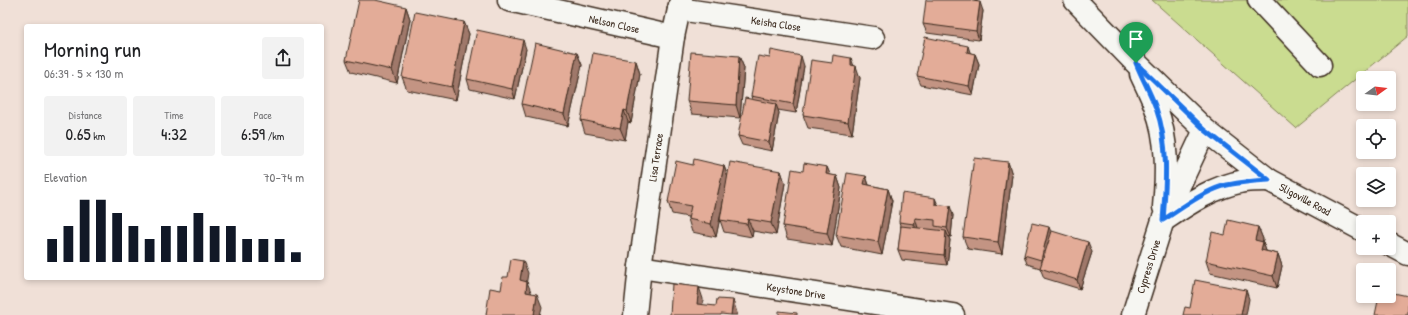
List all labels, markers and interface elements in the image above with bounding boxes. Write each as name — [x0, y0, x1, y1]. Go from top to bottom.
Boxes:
street label: Nelson Close — [588, 11, 642, 36]
street label: Keisha Close — [750, 13, 802, 34]
pin — [1119, 22, 1153, 63]
icon: arrive — [1125, 28, 1147, 50]
text: Morning run — [44, 34, 141, 64]
button: share — [262, 37, 304, 79]
text: 06:39 · 5 × 130 m — [44, 64, 123, 82]
north arrow — [1356, 71, 1396, 111]
map controls — [1356, 71, 1396, 303]
text: Distance — [69, 108, 102, 122]
text: Time — [164, 108, 184, 122]
text: Pace — [254, 108, 272, 122]
button: locate — [1356, 119, 1396, 159]
text: 0.65 — [65, 122, 91, 145]
text: 4:32 — [161, 122, 187, 145]
text: 6:59 — [241, 122, 265, 145]
text: km — [91, 129, 105, 143]
text: /km — [265, 129, 284, 143]
street label: Lisa Terrace — [645, 132, 666, 182]
button: layers — [1356, 167, 1396, 207]
text: Elevation — [44, 168, 87, 186]
text: 70–74 m — [263, 168, 304, 186]
street label: Sligoville Road — [1277, 180, 1334, 219]
button: + — [1356, 215, 1396, 255]
street label: Cypress Drive — [1133, 237, 1164, 295]
button: − — [1356, 263, 1396, 303]
street label: Keystone Drive — [765, 279, 827, 303]

